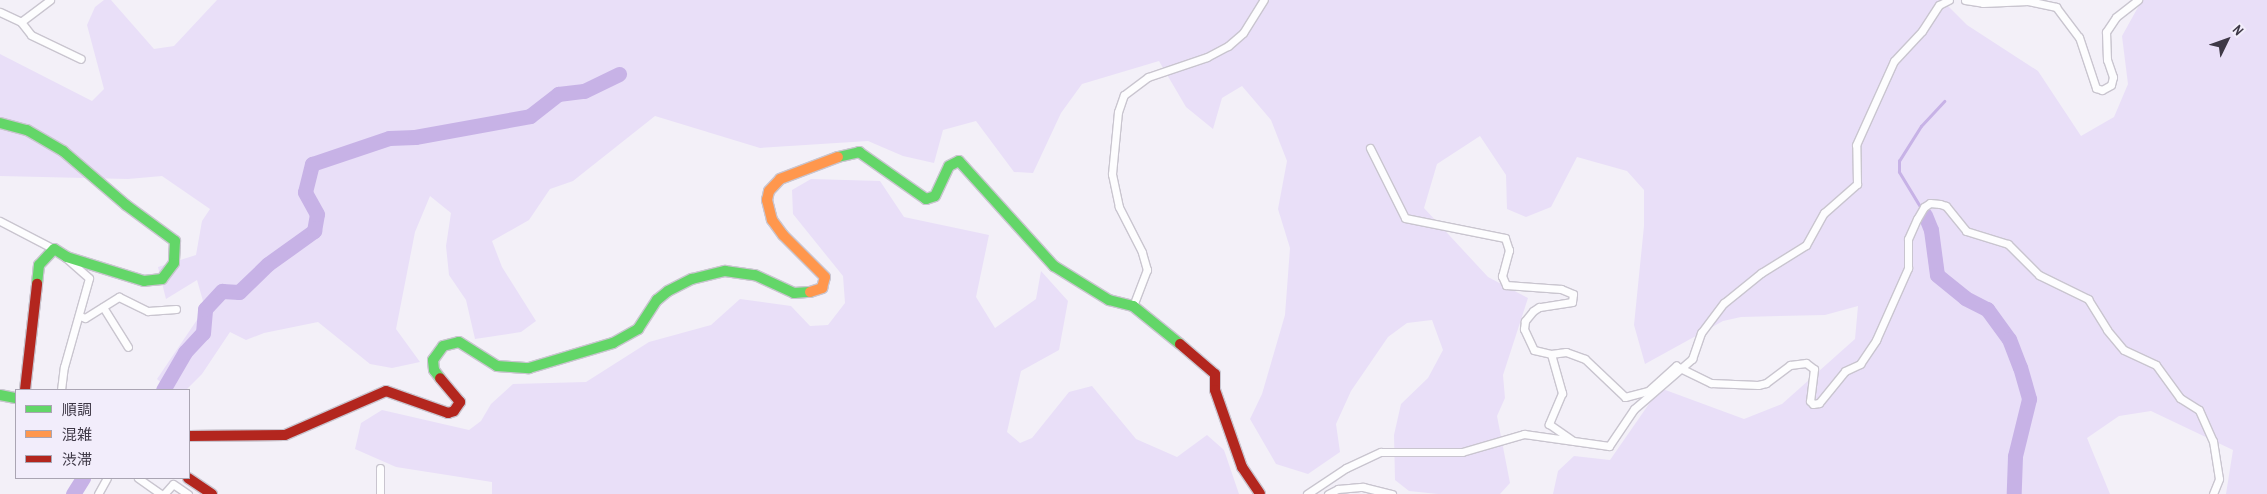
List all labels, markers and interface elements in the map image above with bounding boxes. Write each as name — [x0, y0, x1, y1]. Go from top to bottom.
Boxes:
north arrow — [2202, 15, 2252, 65]
text: N — [2229, 21, 2248, 39]
legend — [15, 389, 190, 479]
text: 順調 — [62, 399, 92, 420]
text: 混雑 — [62, 424, 92, 445]
text: 渋滞 — [62, 449, 92, 470]

